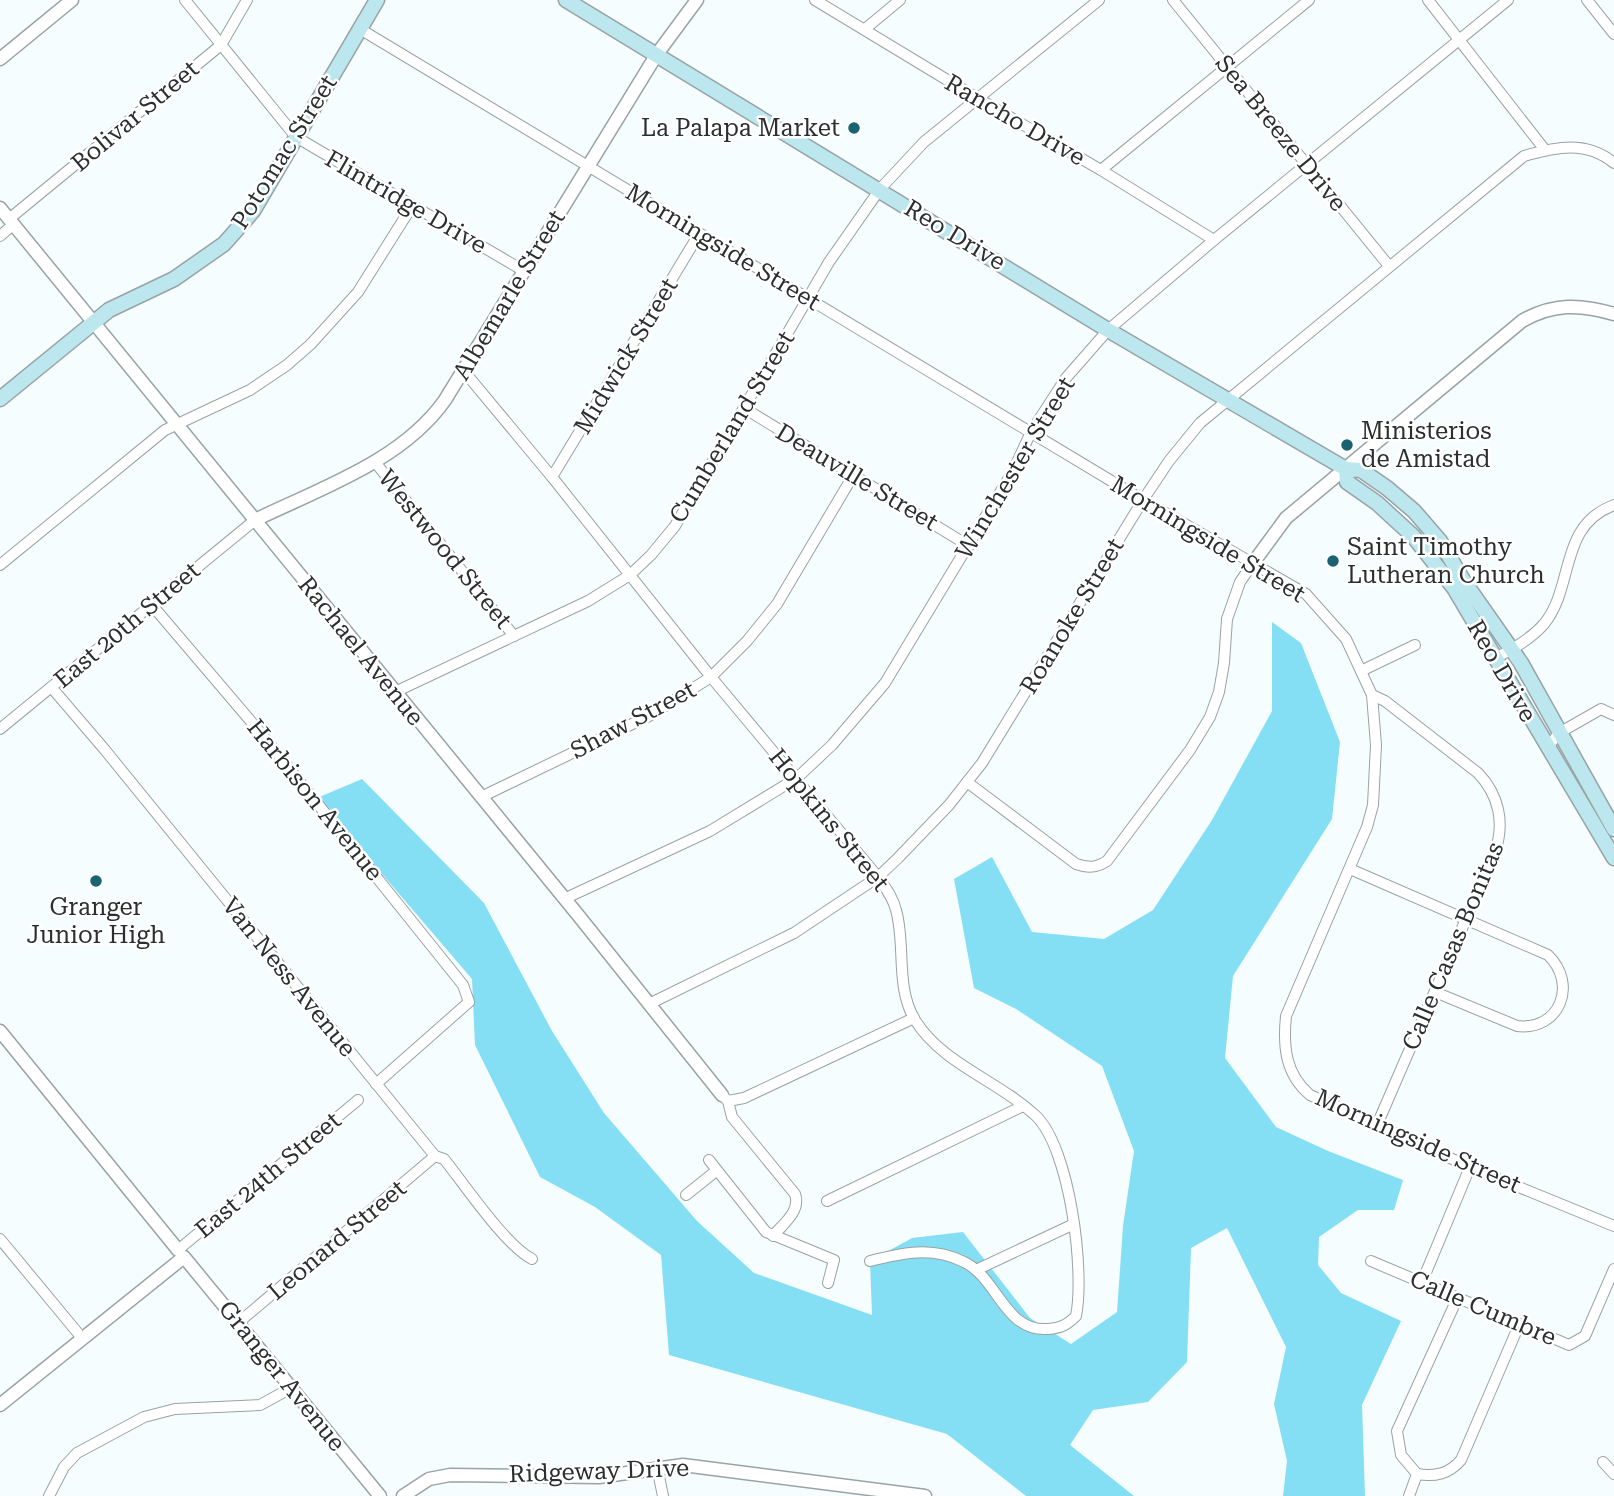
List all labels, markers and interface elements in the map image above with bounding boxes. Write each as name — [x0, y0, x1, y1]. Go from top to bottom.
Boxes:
street label: Sea Breeze Drive — [1209, 49, 1353, 217]
street label: Bolivar Street — [66, 55, 204, 177]
street label: Rancho Drive — [940, 69, 1090, 171]
street label: Potomac Street — [225, 70, 343, 234]
place label: La Palapa Market — [641, 114, 840, 142]
marker: La Palapa Market — [846, 120, 862, 136]
street label: Flintridge Drive — [320, 144, 492, 260]
street label: Morningside Street — [621, 178, 825, 316]
street label: Reo Drive — [899, 194, 1011, 276]
street label: Albemarle Street — [447, 205, 571, 385]
street label: Midwick Street — [568, 273, 684, 439]
street label: Cumberland Street — [664, 326, 800, 528]
street label: Winchester Street — [950, 372, 1080, 564]
place label: Ministerios de Amistad — [1361, 417, 1492, 473]
street label: Deauville Street — [771, 418, 943, 536]
marker: Ministerios de Amistad — [1339, 437, 1355, 453]
street label: Westwood Street — [372, 464, 518, 634]
street label: Morningside Street — [1106, 470, 1310, 608]
street label: Roanoke Street — [1015, 533, 1130, 699]
place label: Saint Timothy Lutheran Church — [1347, 533, 1545, 589]
marker: Saint Timothy Lutheran Church — [1325, 553, 1341, 569]
street label: East 20th Street — [49, 556, 205, 694]
street label: Rachael Avenue — [292, 571, 430, 731]
street label: Reo Drive — [1462, 615, 1542, 727]
street label: Shaw Street — [566, 675, 700, 765]
street label: Harbison Avenue — [241, 714, 389, 886]
street label: Hopkins Street — [763, 743, 895, 897]
street label: Calle Casas Bonitas — [1396, 838, 1510, 1054]
marker: Granger Junior High — [88, 873, 104, 889]
street label: Van Ness Avenue — [216, 892, 362, 1062]
place label: Granger Junior High — [27, 893, 165, 949]
street label: Morningside Street — [1311, 1083, 1525, 1199]
street label: East 24th Street — [190, 1106, 346, 1244]
street label: Leonard Street — [262, 1174, 412, 1306]
street label: Calle Cumbre — [1406, 1265, 1560, 1351]
street label: Granger Avenue — [213, 1295, 351, 1457]
street label: Ridgeway Drive — [508, 1454, 690, 1488]

